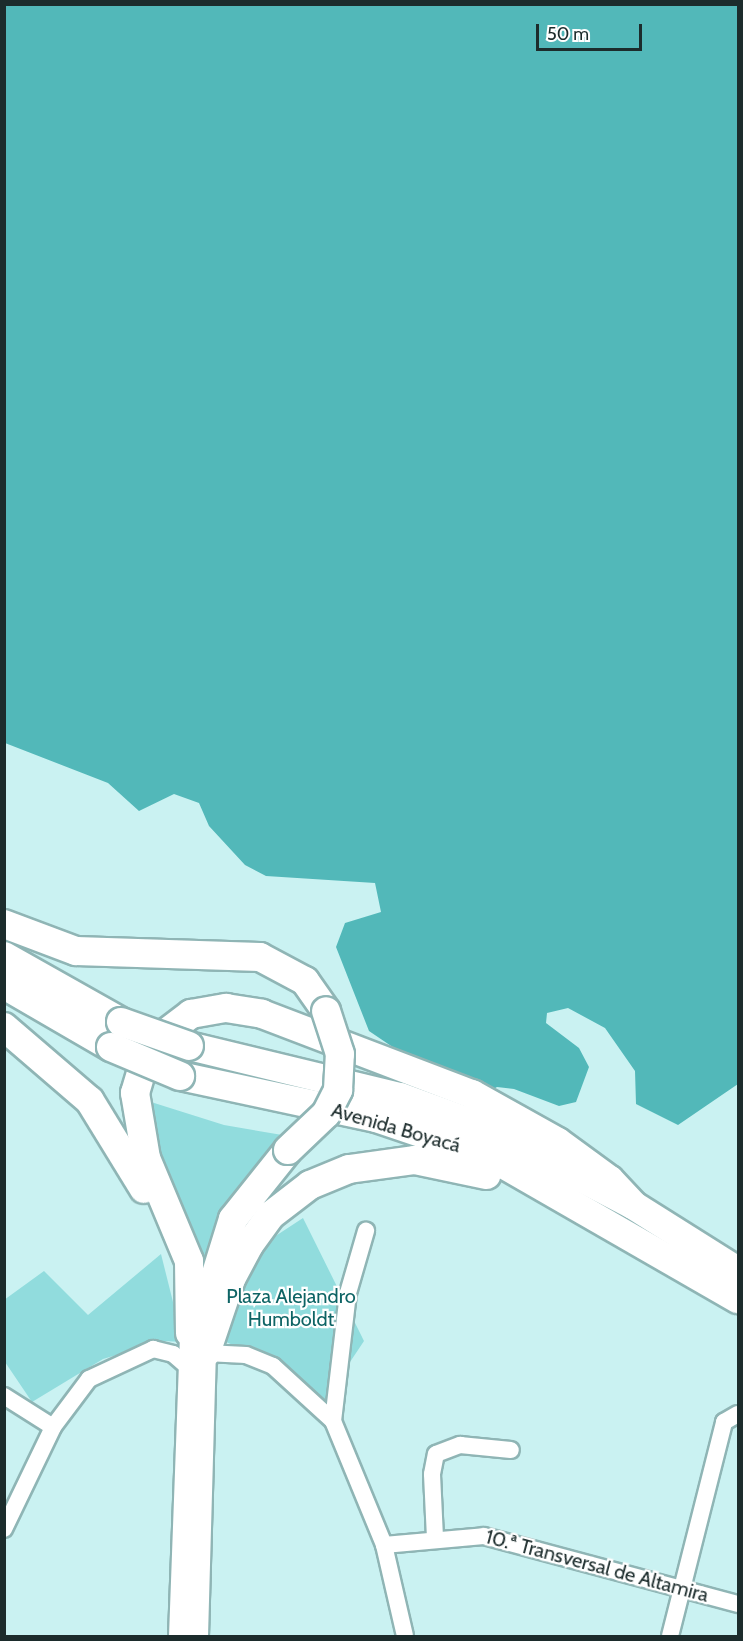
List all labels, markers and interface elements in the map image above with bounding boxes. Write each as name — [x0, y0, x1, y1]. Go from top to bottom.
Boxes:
scale bar — [539, 12, 646, 50]
text: 50 m — [547, 23, 589, 45]
street label: Avenida Boyacá — [329, 1098, 463, 1158]
park label: Plaza Alejandro Humboldt — [226, 1285, 356, 1332]
street label: 10.ª Transversal de Altamira — [483, 1525, 711, 1607]

